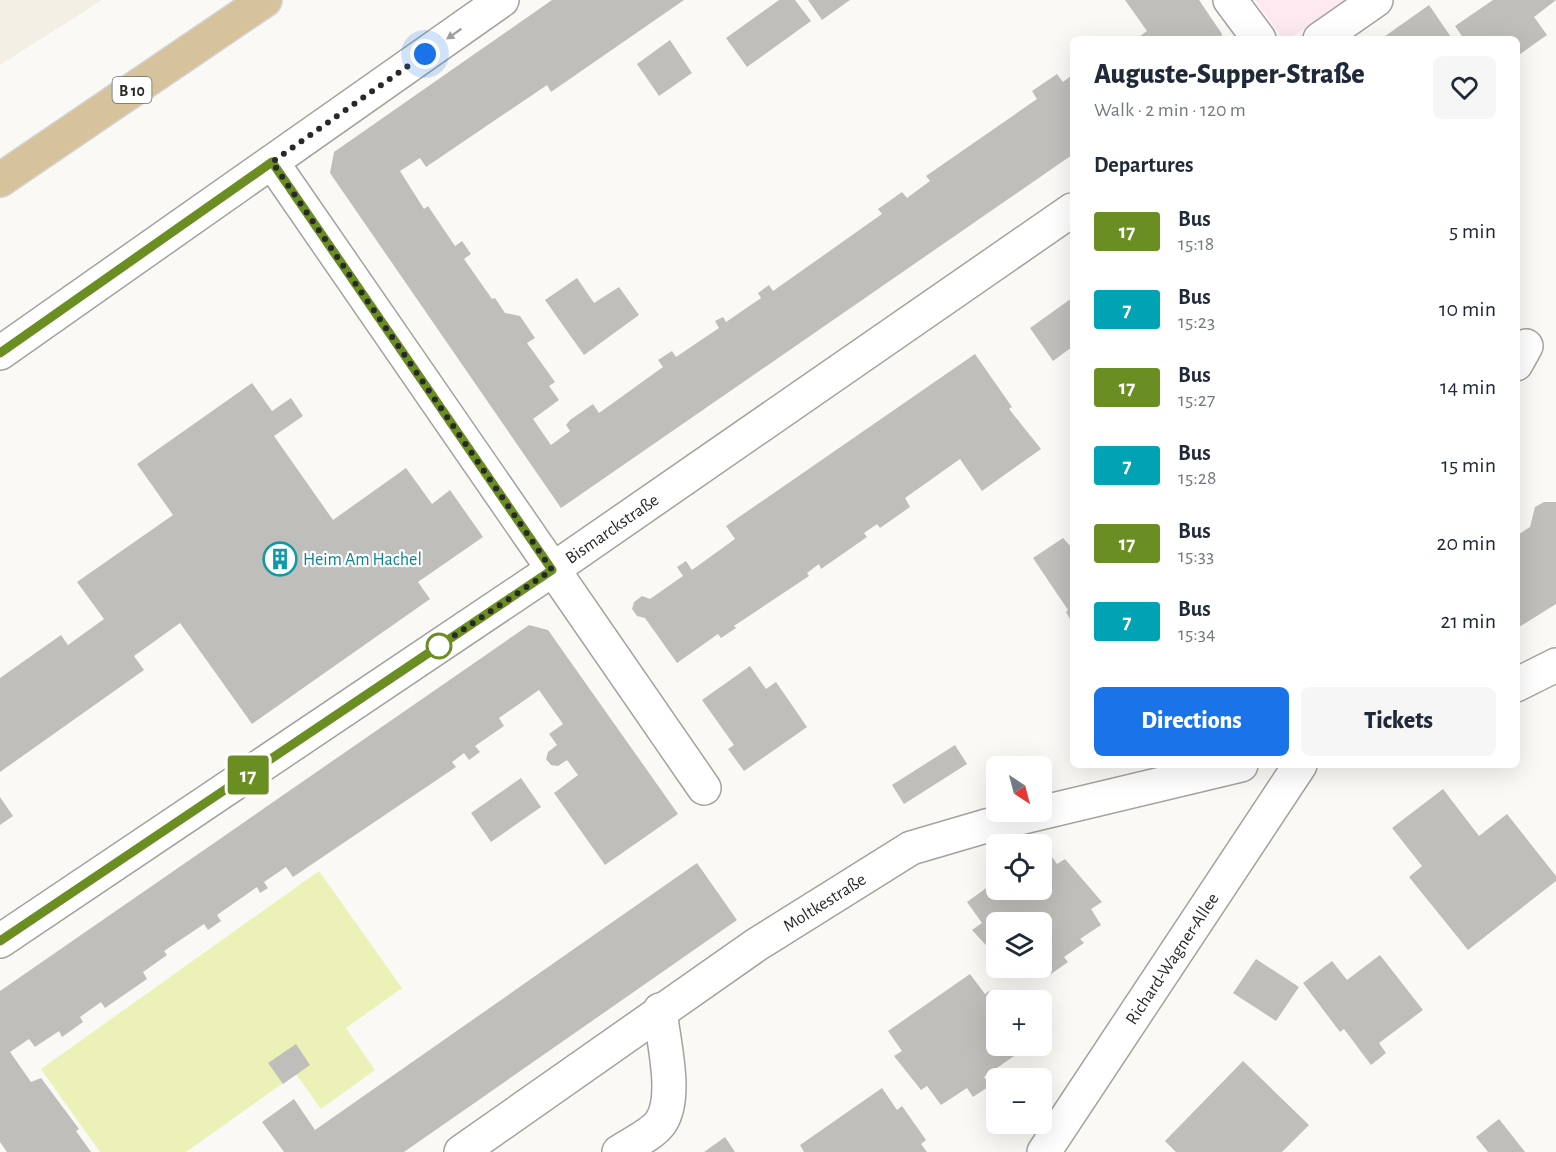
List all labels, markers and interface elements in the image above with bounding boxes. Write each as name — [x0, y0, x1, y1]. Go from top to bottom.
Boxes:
one-way arrow — [447, 28, 463, 40]
your location — [410, 39, 440, 69]
button: heart — [1433, 56, 1496, 119]
text: Auguste-Supper-Straße — [1094, 61, 1364, 89]
road number: B 10 — [112, 77, 152, 103]
text: Walk · 2 min · 120 m — [1094, 100, 1246, 120]
text: Departures — [1094, 154, 1194, 176]
text: Bus — [1178, 208, 1211, 230]
text: 5 min — [1449, 220, 1496, 242]
text: 17 — [1119, 221, 1135, 242]
text: 15:18 — [1178, 234, 1214, 254]
text: Bus — [1178, 286, 1211, 308]
text: 10 min — [1439, 298, 1496, 320]
text: 7 — [1122, 299, 1132, 320]
text: 15:23 — [1178, 312, 1215, 332]
text: Bus — [1178, 364, 1211, 386]
text: 14 min — [1440, 376, 1496, 398]
text: 17 — [1119, 377, 1135, 398]
text: 15:27 — [1178, 390, 1215, 410]
text: Bus — [1178, 442, 1211, 464]
text: 15 min — [1441, 454, 1496, 476]
text: 7 — [1122, 455, 1132, 476]
text: 15:28 — [1178, 468, 1216, 488]
street label: Bismarckstraße — [563, 491, 662, 568]
text: Bus — [1178, 520, 1211, 542]
text: 20 min — [1436, 532, 1496, 554]
text: 17 — [1119, 533, 1135, 554]
building icon: Heim Am Hachel — [262, 541, 298, 577]
text: 15:33 — [1178, 546, 1214, 566]
place label: Heim Am Hachel — [303, 551, 422, 569]
text: Bus — [1178, 598, 1211, 620]
text: 21 min — [1441, 610, 1496, 632]
text: 7 — [1122, 611, 1132, 632]
text: 15:34 — [1178, 624, 1216, 644]
unlabelled marker — [426, 633, 452, 659]
button: Directions — [1094, 687, 1289, 756]
button: Tickets — [1301, 687, 1496, 756]
line badge: 17 — [221, 756, 275, 794]
north arrow — [986, 756, 1052, 822]
map controls — [986, 756, 1052, 1134]
text: 17 — [240, 765, 256, 786]
button: locate — [986, 834, 1052, 900]
street label: Moltkestraße — [780, 871, 869, 936]
street label: Richard-Wagner-Allee — [1123, 890, 1223, 1028]
button: layers — [986, 912, 1052, 978]
button: + — [986, 990, 1052, 1056]
button: − — [986, 1068, 1052, 1134]

